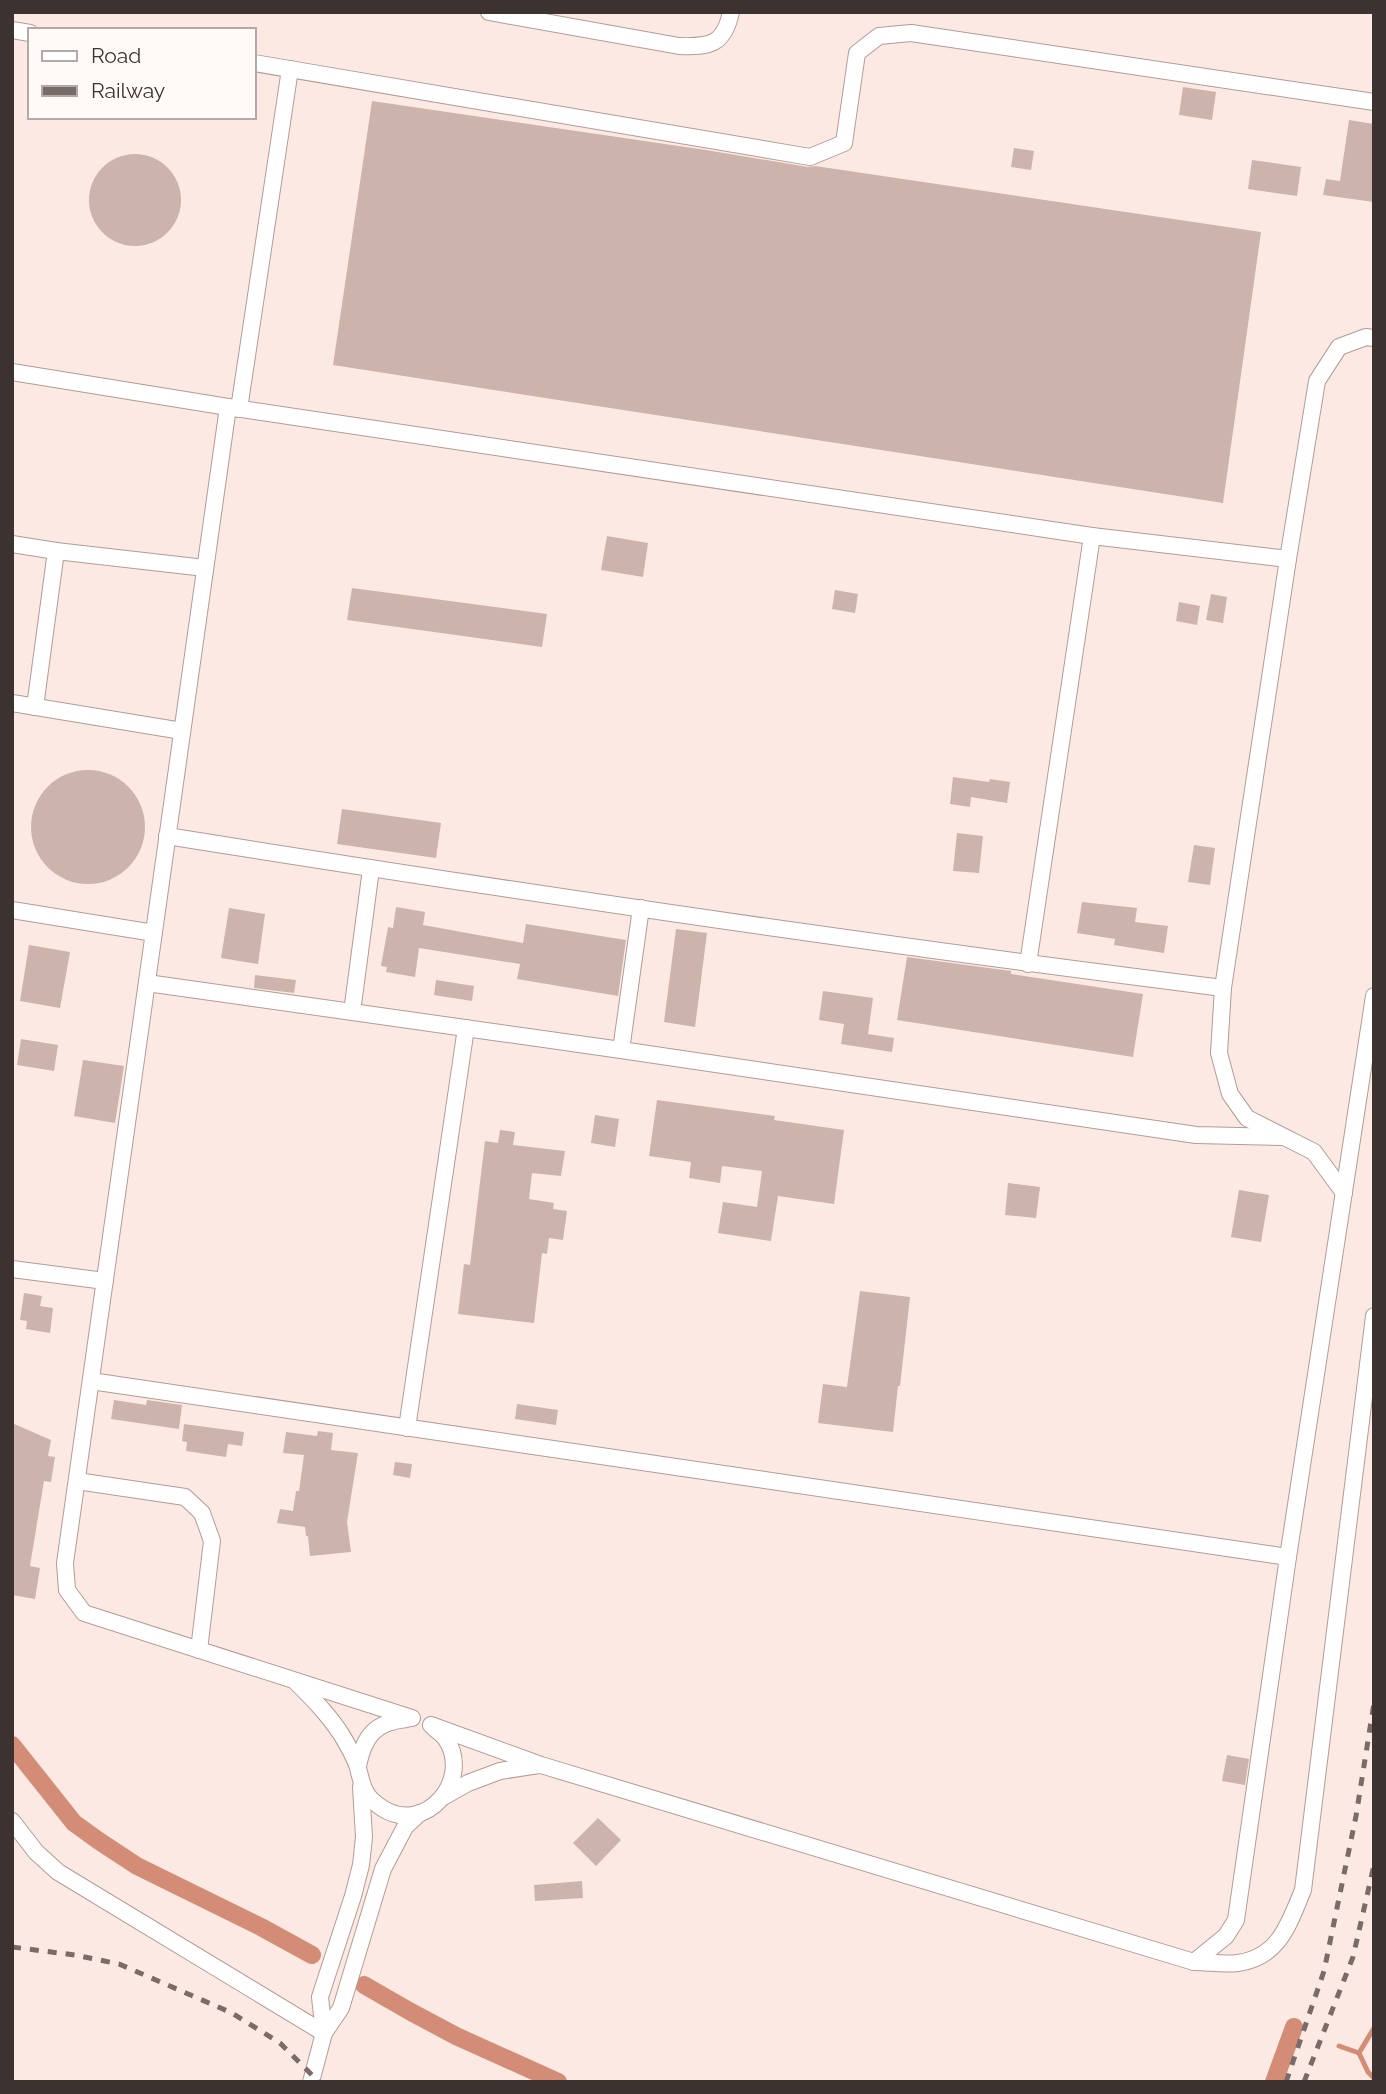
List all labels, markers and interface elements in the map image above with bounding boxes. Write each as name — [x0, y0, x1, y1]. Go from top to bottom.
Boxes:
legend — [28, 28, 256, 119]
text: Road — [91, 43, 141, 68]
text: Railway — [91, 78, 165, 103]

